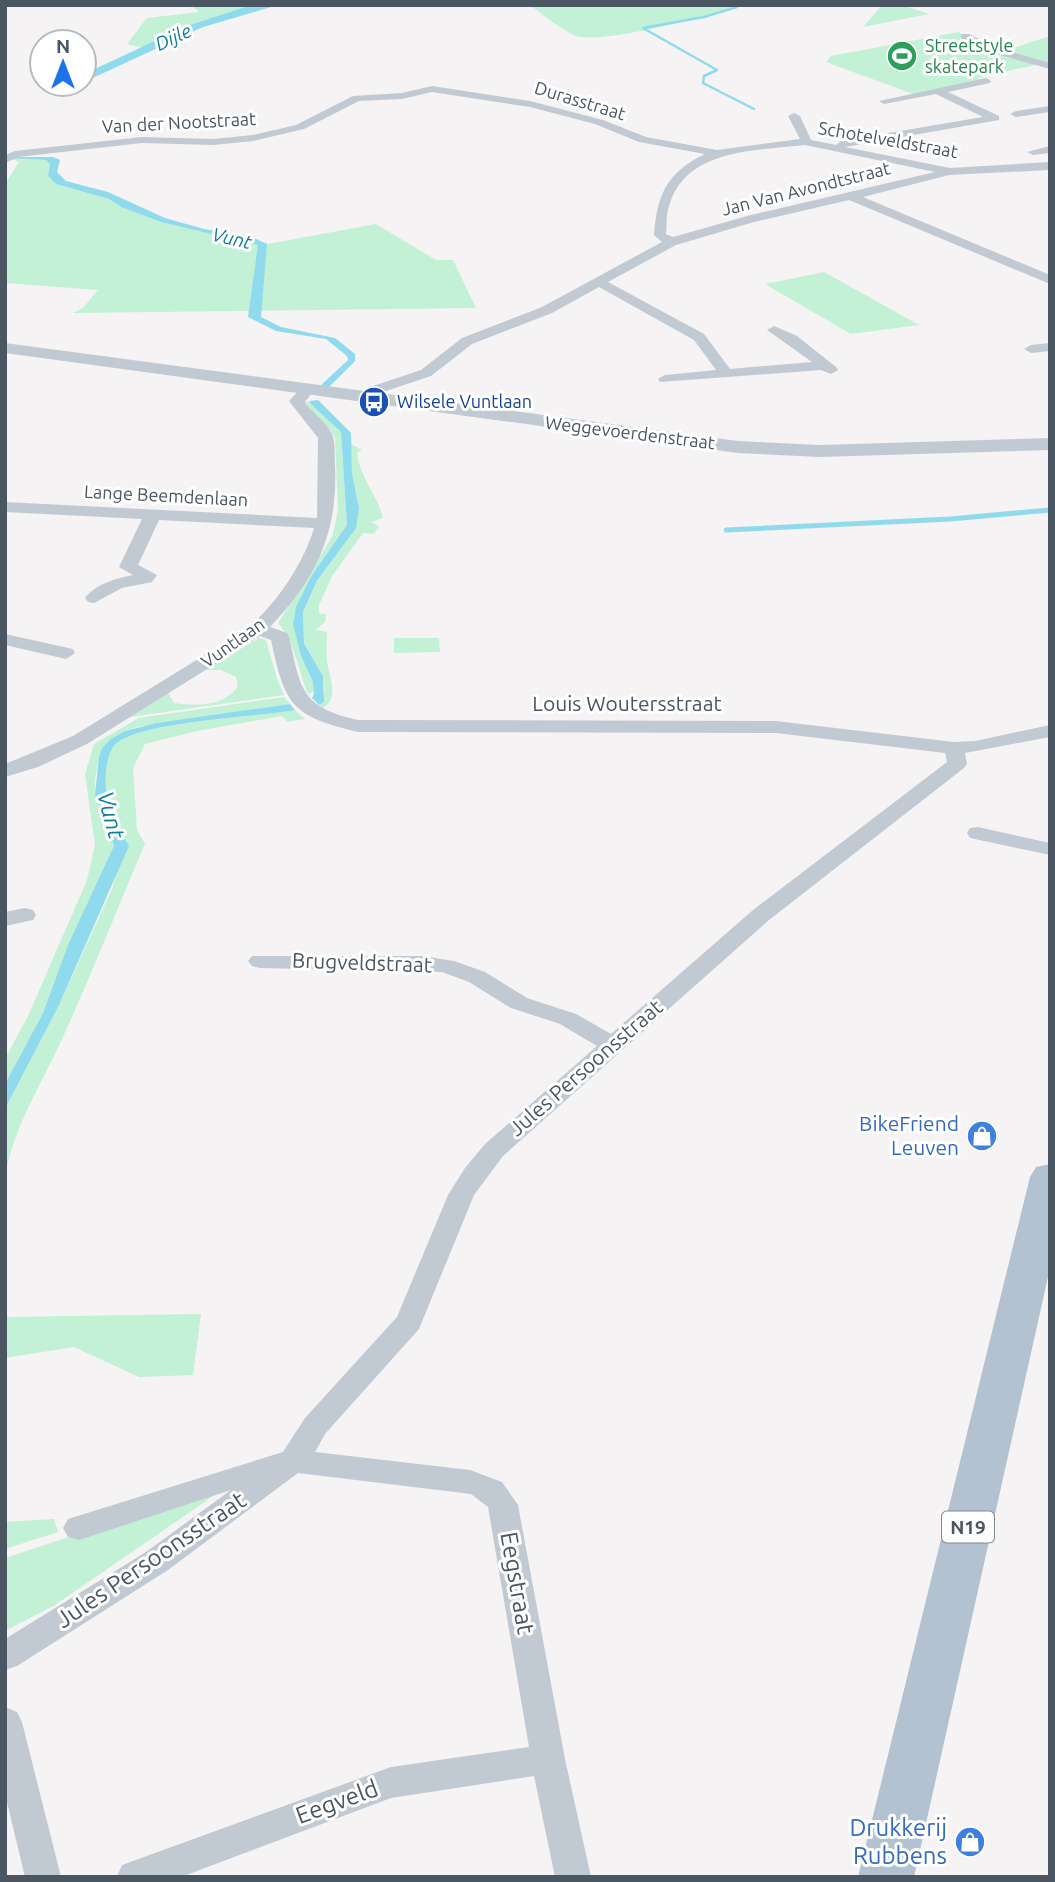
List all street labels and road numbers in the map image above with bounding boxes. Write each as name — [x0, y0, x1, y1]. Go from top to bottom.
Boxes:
street label: Durasstraat — [532, 77, 628, 123]
street label: Van der Nootstraat — [101, 108, 257, 136]
street label: Schotelveldstraat — [817, 117, 960, 161]
street label: Jan Van Avondtstraat — [719, 157, 892, 219]
street label: Weggevoerdenstraat — [544, 412, 716, 452]
street label: Lange Beemdenlaan — [84, 481, 249, 509]
street label: Vuntlaan — [197, 613, 268, 671]
street label: Louis Woutersstraat — [532, 691, 722, 715]
street label: Brugveldstraat — [292, 948, 432, 976]
street label: Jules Persoonsstraat — [504, 994, 667, 1140]
street label: Jules Persoonsstraat — [51, 1486, 251, 1633]
road number: N19 — [942, 1512, 994, 1542]
street label: Eegstraat — [495, 1530, 540, 1637]
street label: Eegveld — [292, 1774, 382, 1829]

